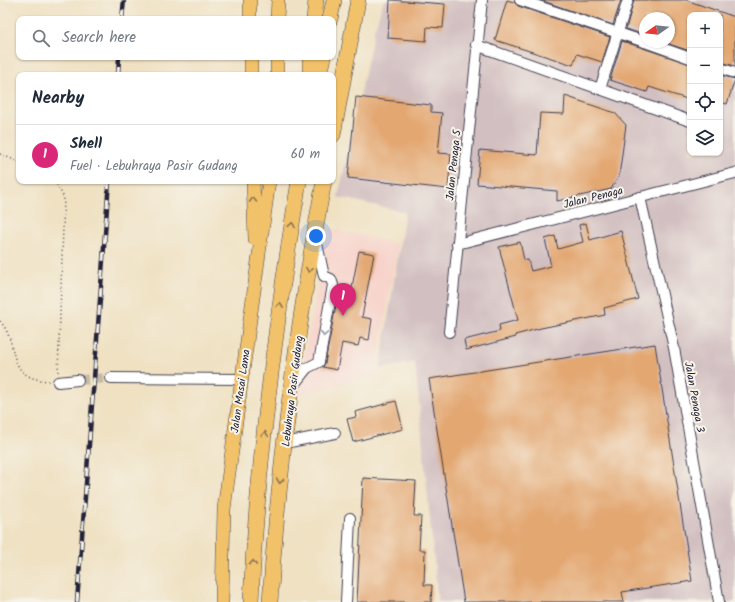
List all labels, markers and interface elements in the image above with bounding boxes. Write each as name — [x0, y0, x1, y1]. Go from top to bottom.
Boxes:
north arrow — [639, 12, 675, 48]
map controls — [687, 12, 723, 156]
button: + — [687, 12, 723, 48]
search box — [16, 16, 336, 60]
text: Search here — [62, 26, 136, 50]
icon: search — [30, 27, 52, 49]
button: − — [687, 48, 723, 84]
button: locate — [687, 84, 723, 120]
text: Nearby — [32, 85, 84, 112]
button: layers — [687, 120, 723, 156]
street label: Jalan Penaga 5 — [441, 128, 467, 201]
text: Shell — [70, 132, 102, 156]
text: 1 — [43, 144, 47, 165]
text: 60 m — [291, 144, 320, 165]
text: Fuel · Lebuhraya Pasir Gudang — [70, 156, 238, 177]
street label: Jalan Penaga — [562, 182, 625, 214]
one-way arrow — [249, 197, 257, 203]
one-way arrow — [287, 222, 296, 228]
your location — [306, 226, 326, 246]
one-way arrow — [305, 267, 314, 273]
pin: 1 — [330, 283, 356, 316]
one-way arrow — [275, 301, 284, 308]
one-way arrow — [321, 331, 329, 337]
street label: Lebuhraya Pasir Gudang — [277, 335, 309, 448]
street label: Jalan Masai Lama — [226, 348, 256, 434]
street label: Jalan Penaga 3 — [679, 360, 709, 434]
one-way arrow — [260, 431, 269, 437]
one-way arrow — [276, 478, 285, 484]
one-way arrow — [248, 560, 257, 566]

